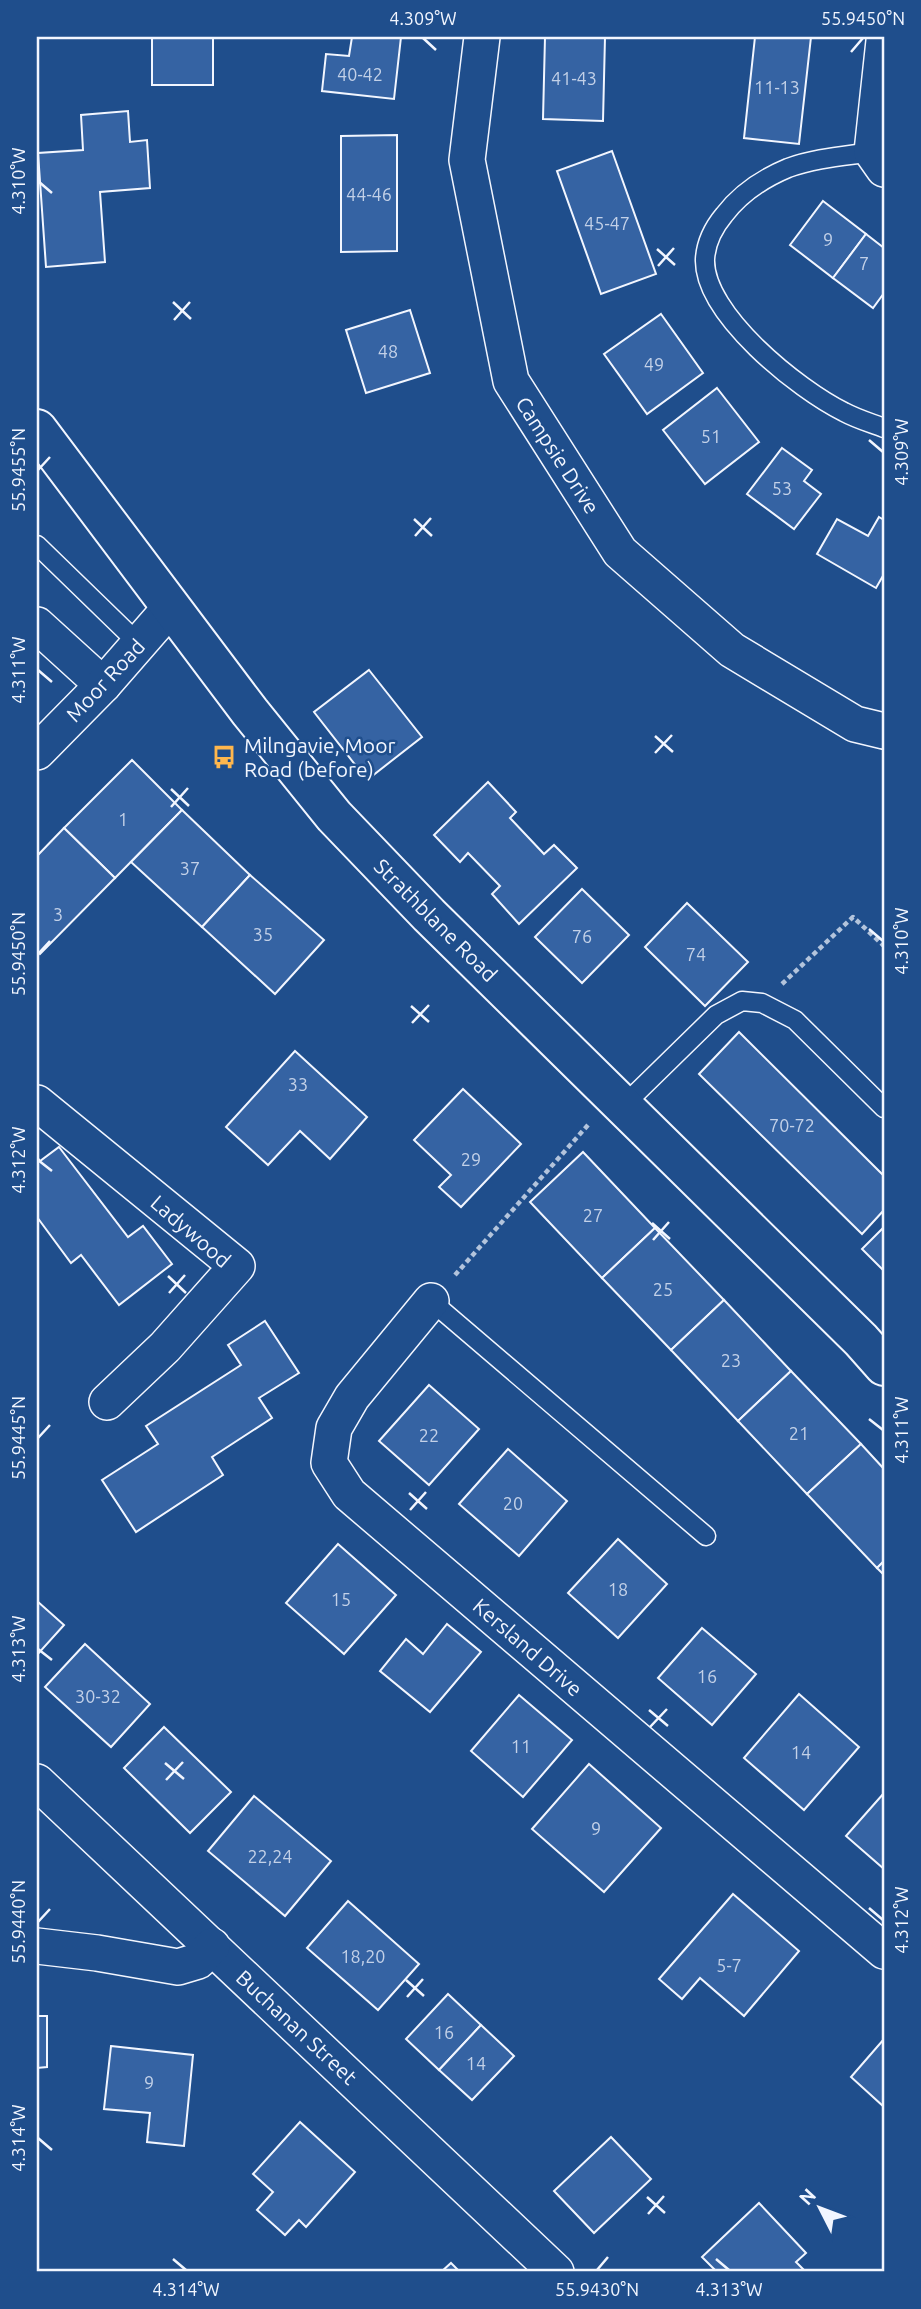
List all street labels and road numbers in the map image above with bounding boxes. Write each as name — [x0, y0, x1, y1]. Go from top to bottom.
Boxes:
street label: Campsie Drive — [511, 392, 605, 518]
street label: Moor Road — [61, 634, 149, 726]
street label: Strathblane Road — [370, 854, 502, 986]
street label: Ladywood — [146, 1190, 236, 1272]
street label: Kersland Drive — [469, 1593, 587, 1701]
street label: Buchanan Street — [232, 1965, 362, 2089]

